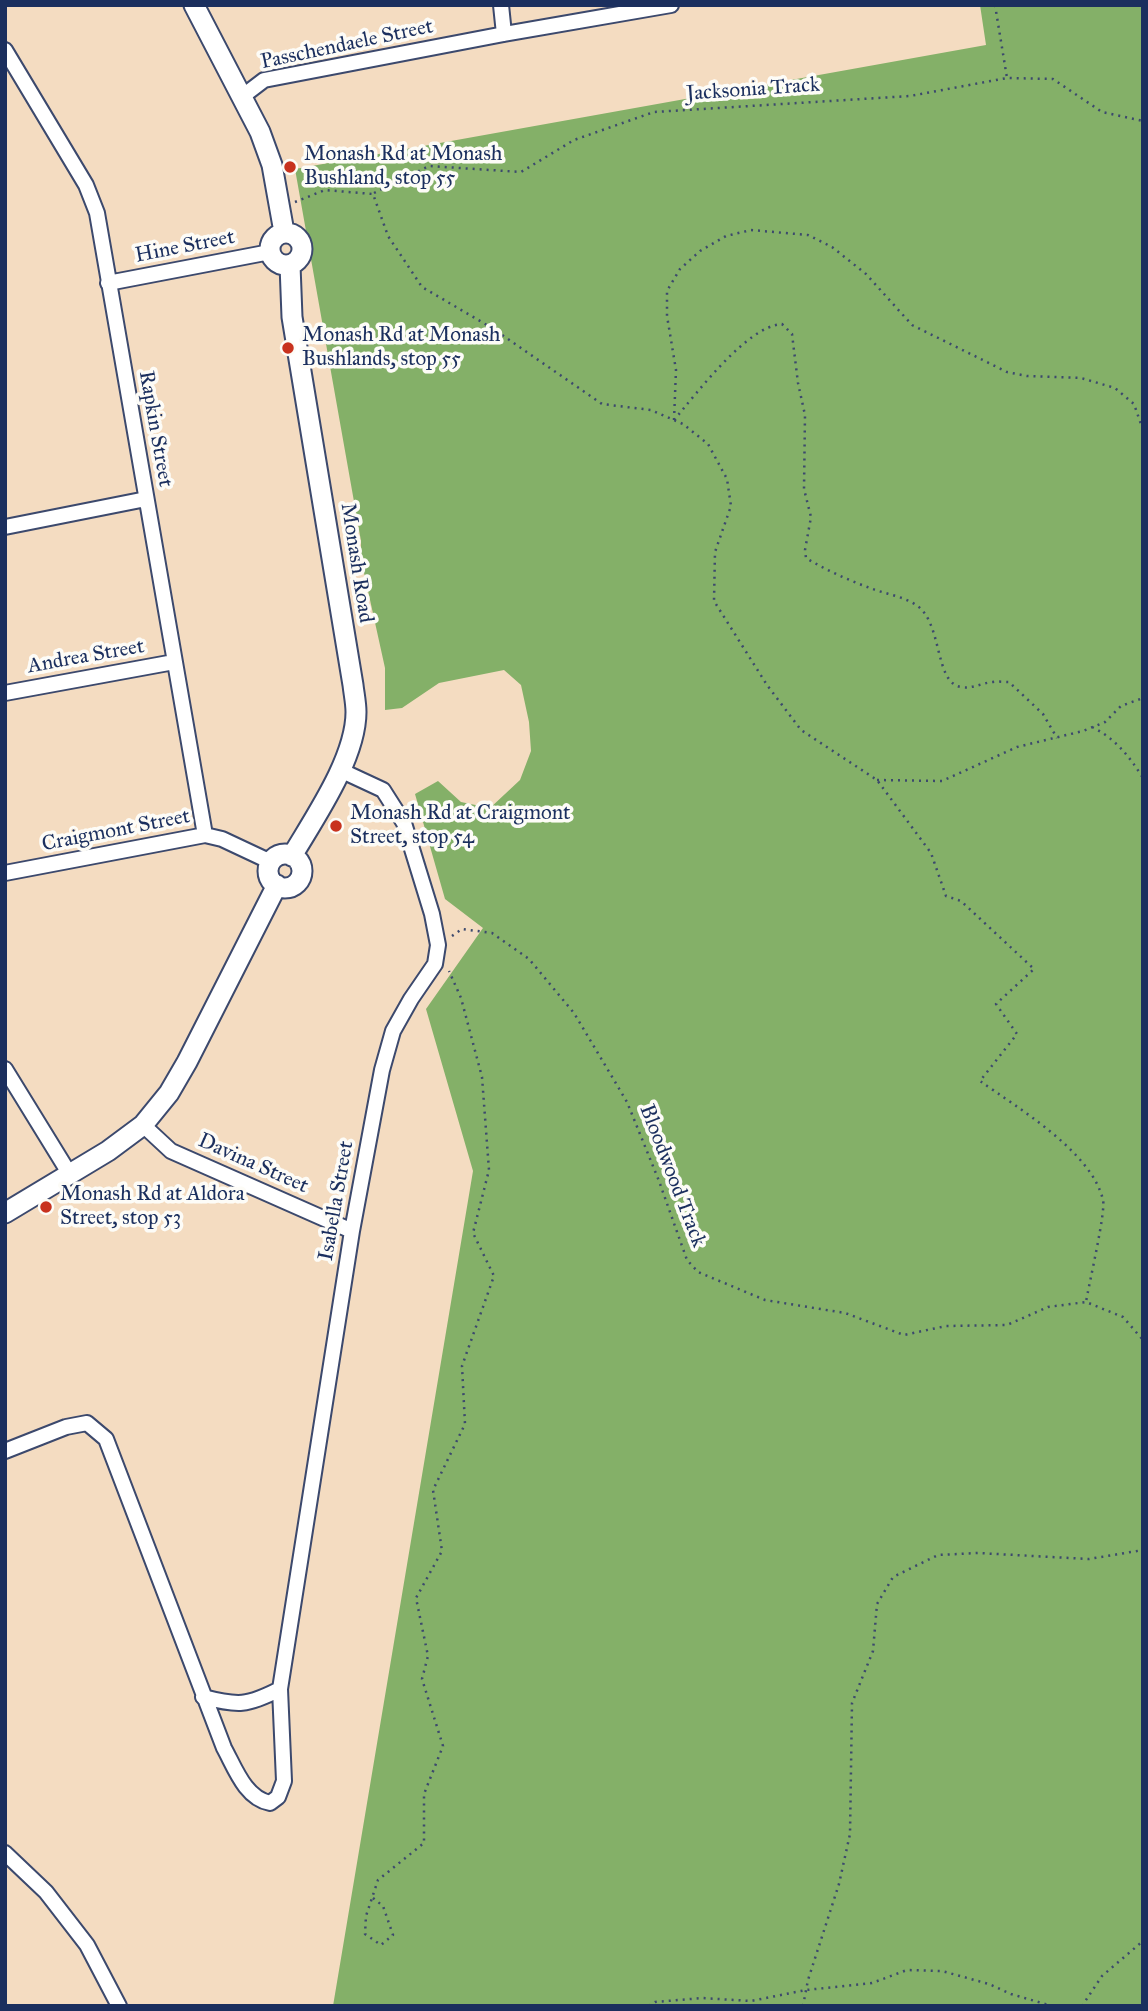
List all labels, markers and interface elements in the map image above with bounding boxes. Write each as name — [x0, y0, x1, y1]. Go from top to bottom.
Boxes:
street label: Passchendaele Street — [258, 14, 436, 76]
street label: Jacksonia Track — [685, 73, 821, 107]
place label: Monash Rd at Monash Bushland, stop 55 — [304, 142, 502, 192]
marker: Monash Rd at Monash Bushland, stop 55 — [282, 159, 298, 175]
street label: Hine Street — [133, 225, 237, 269]
place label: Monash Rd at Monash Bushlands, stop 55 — [302, 323, 500, 373]
marker: Monash Rd at Monash Bushlands, stop 55 — [280, 340, 296, 356]
street label: Rapkin Street — [132, 369, 178, 489]
street label: Monash Road — [334, 501, 378, 625]
street label: Andrea Street — [26, 634, 146, 680]
place label: Monash Rd at Craigmont Street, stop 54 — [350, 801, 570, 851]
street label: Craigmont Street — [40, 804, 192, 858]
marker: Monash Rd at Craigmont Street, stop 54 — [328, 818, 344, 834]
street label: Bloodwood Track — [633, 1101, 711, 1251]
street label: Davina Street — [194, 1128, 312, 1200]
street label: Isabella Street — [314, 1139, 360, 1263]
place label: Monash Rd at Aldora Street, stop 53 — [60, 1182, 244, 1232]
marker: Monash Rd at Aldora Street, stop 53 — [38, 1199, 54, 1215]

